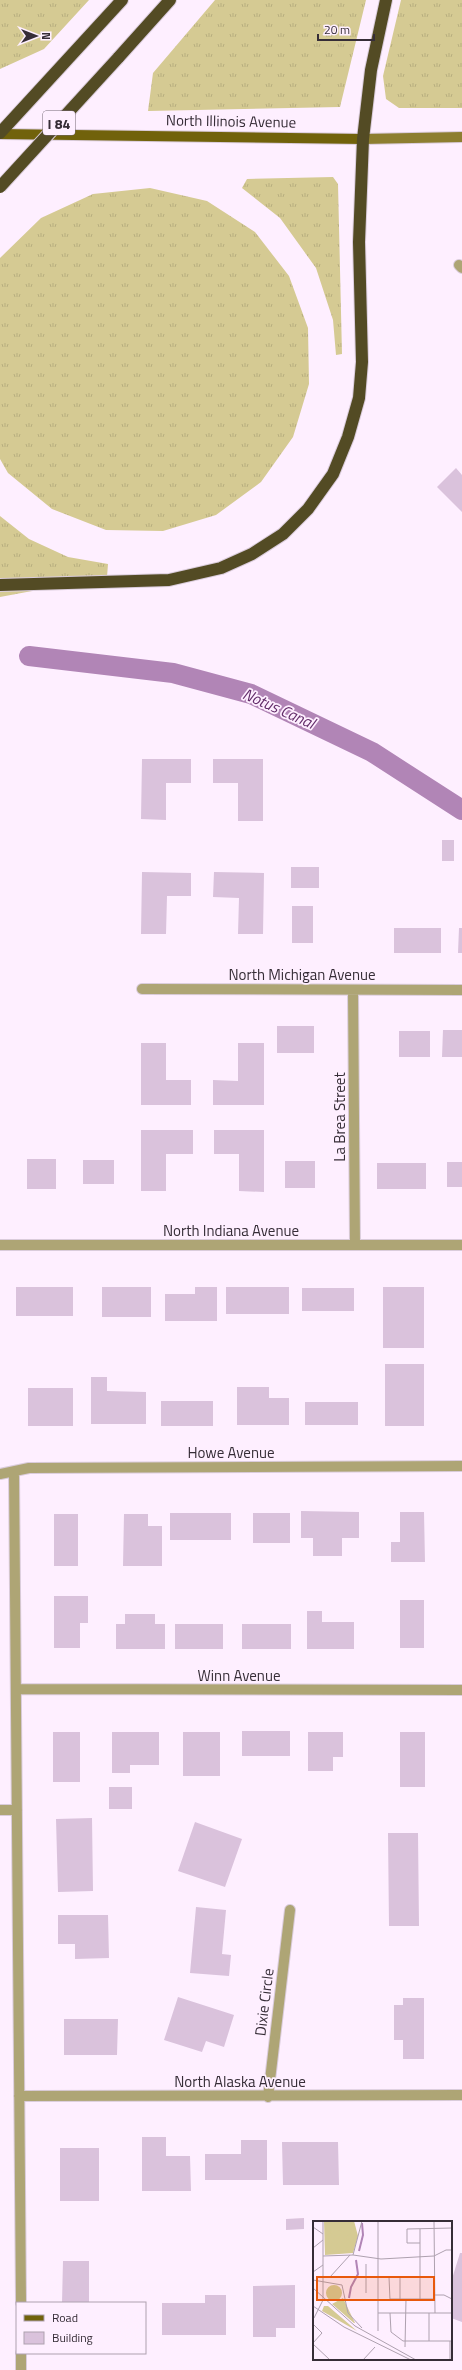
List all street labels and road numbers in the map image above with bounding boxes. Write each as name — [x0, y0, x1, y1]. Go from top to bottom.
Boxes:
street label: North Illinois Avenue — [166, 108, 296, 134]
road number: I 84 — [43, 111, 75, 135]
street label: North Michigan Avenue — [228, 963, 376, 986]
street label: La Brea Street — [328, 1072, 351, 1162]
street label: North Indiana Avenue — [163, 1219, 299, 1242]
street label: Howe Avenue — [187, 1441, 275, 1464]
street label: Winn Avenue — [198, 1664, 280, 1687]
street label: Dixie Circle — [248, 1967, 280, 2037]
street label: North Alaska Avenue — [174, 2070, 306, 2093]

